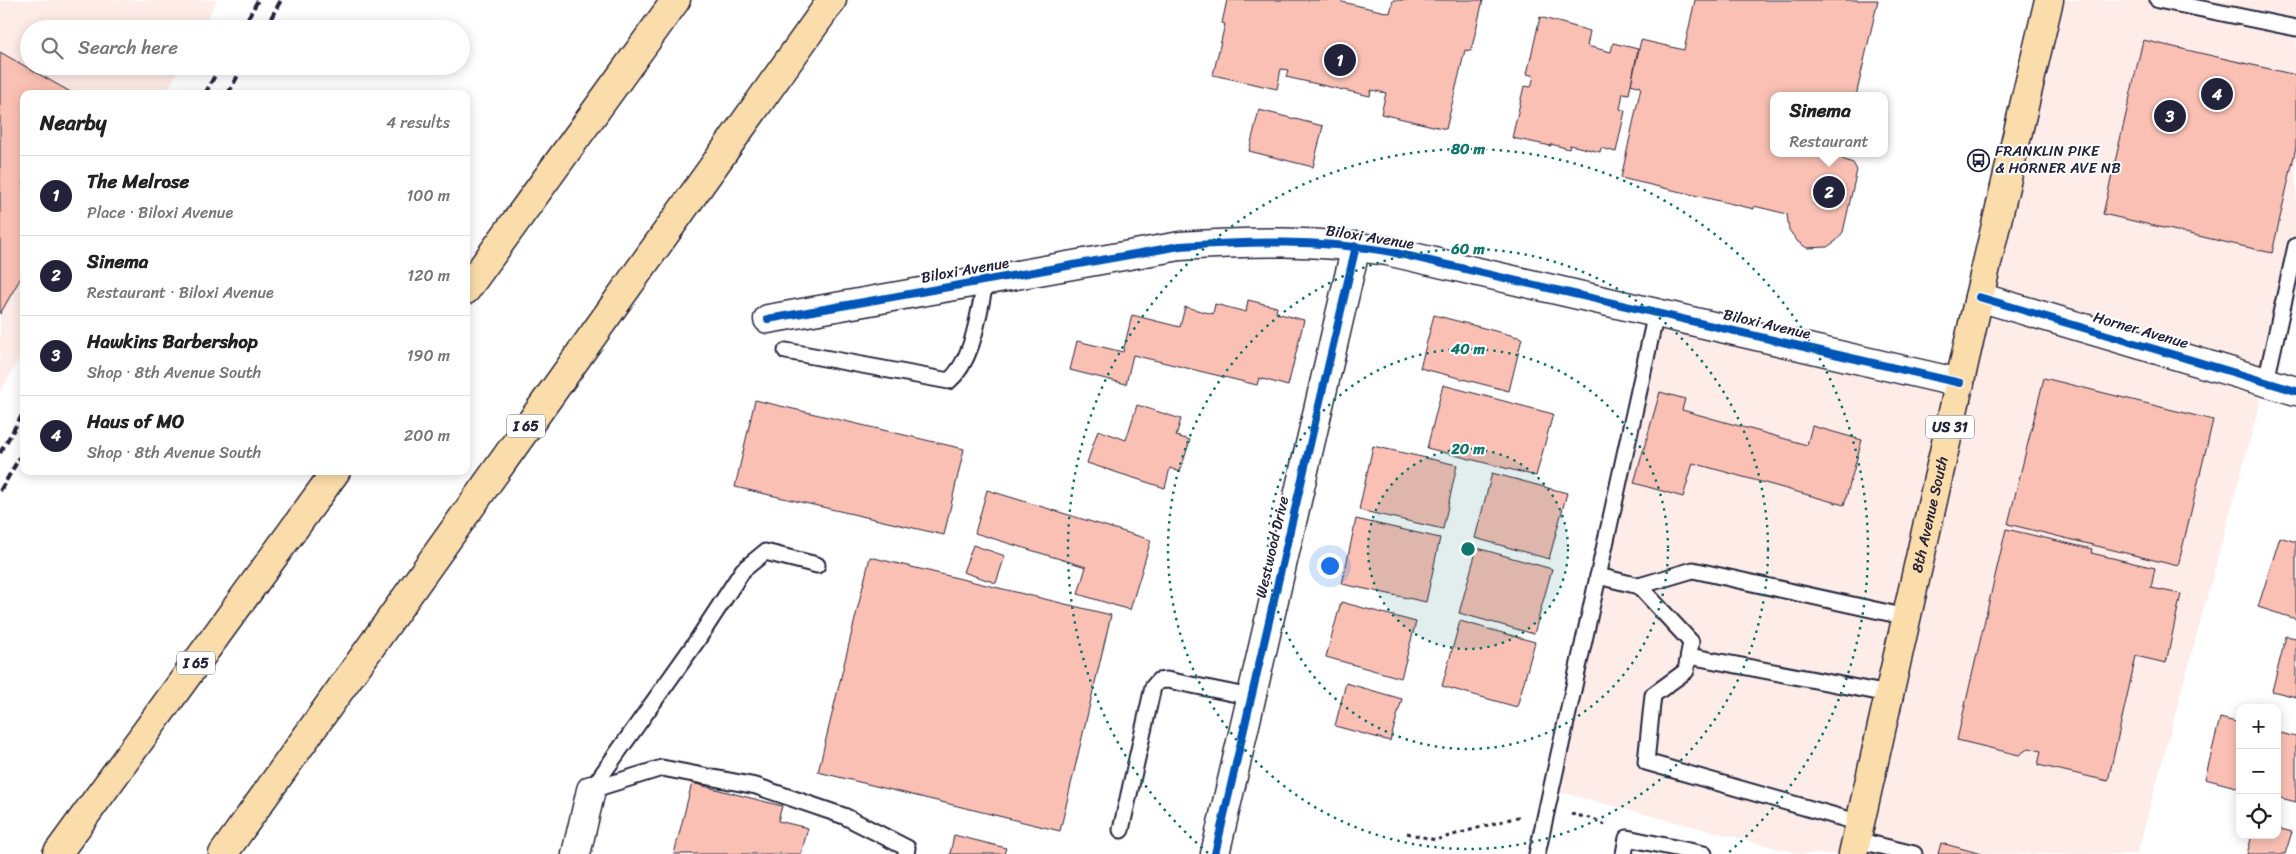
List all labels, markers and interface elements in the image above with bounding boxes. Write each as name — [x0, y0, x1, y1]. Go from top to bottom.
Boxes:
search box — [20, 20, 470, 75]
text: Search here — [78, 31, 178, 64]
icon: search — [38, 34, 66, 62]
pin: 1 — [1324, 41, 1356, 79]
pin: 4 — [2201, 75, 2233, 113]
popup — [1770, 92, 1888, 157]
text: Sinema — [1789, 94, 1851, 127]
pin: 3 — [2154, 97, 2186, 135]
text: Nearby — [40, 104, 106, 142]
text: 4 results — [386, 108, 450, 137]
text: Restaurant — [1789, 127, 1869, 156]
text: 80 m — [1450, 136, 1485, 162]
place label: FRANKLIN PIKE & HORNER AVE NB — [1995, 138, 2121, 181]
bus stop icon: FRANKLIN PIKE & HORNER AVE NB — [1967, 148, 1991, 172]
text: The Melrose — [87, 165, 189, 198]
pin: 2 — [1813, 173, 1845, 211]
text: 1 — [53, 181, 59, 210]
text: 100 m — [406, 181, 450, 210]
text: Place · Biloxi Avenue — [87, 198, 233, 227]
street label: Biloxi Avenue — [1324, 217, 1416, 257]
text: 60 m — [1450, 236, 1485, 262]
text: Sinema — [87, 245, 148, 278]
street label: Biloxi Avenue — [919, 249, 1011, 291]
text: 2 — [51, 261, 61, 290]
text: 120 m — [407, 261, 450, 290]
text: Restaurant · Biloxi Avenue — [87, 278, 274, 307]
street label: Biloxi Avenue — [1721, 301, 1813, 347]
street label: Horner Avenue — [2090, 304, 2192, 356]
text: Hawkins Barbershop — [87, 325, 258, 358]
text: 40 m — [1450, 336, 1486, 362]
text: 3 — [52, 341, 60, 370]
text: 190 m — [407, 341, 450, 370]
text: Shop · 8th Avenue South — [87, 358, 261, 387]
text: Haus of MO — [87, 405, 184, 438]
road number: I 65 — [507, 414, 545, 438]
road number: US 31 — [1926, 416, 1974, 438]
text: 4 — [51, 421, 61, 450]
text: 200 m — [404, 421, 450, 450]
text: 20 m — [1450, 436, 1485, 462]
text: Shop · 8th Avenue South — [87, 438, 261, 467]
street label: 8th Avenue South — [1904, 454, 1956, 575]
street label: Westwood Drive — [1248, 493, 1296, 601]
centre of rings — [1459, 540, 1477, 558]
your location — [1317, 553, 1343, 579]
road number: I 65 — [177, 651, 215, 674]
map controls — [2236, 704, 2281, 839]
button: + — [2236, 704, 2281, 749]
button: − — [2236, 749, 2281, 794]
button: locate — [2236, 794, 2281, 839]

